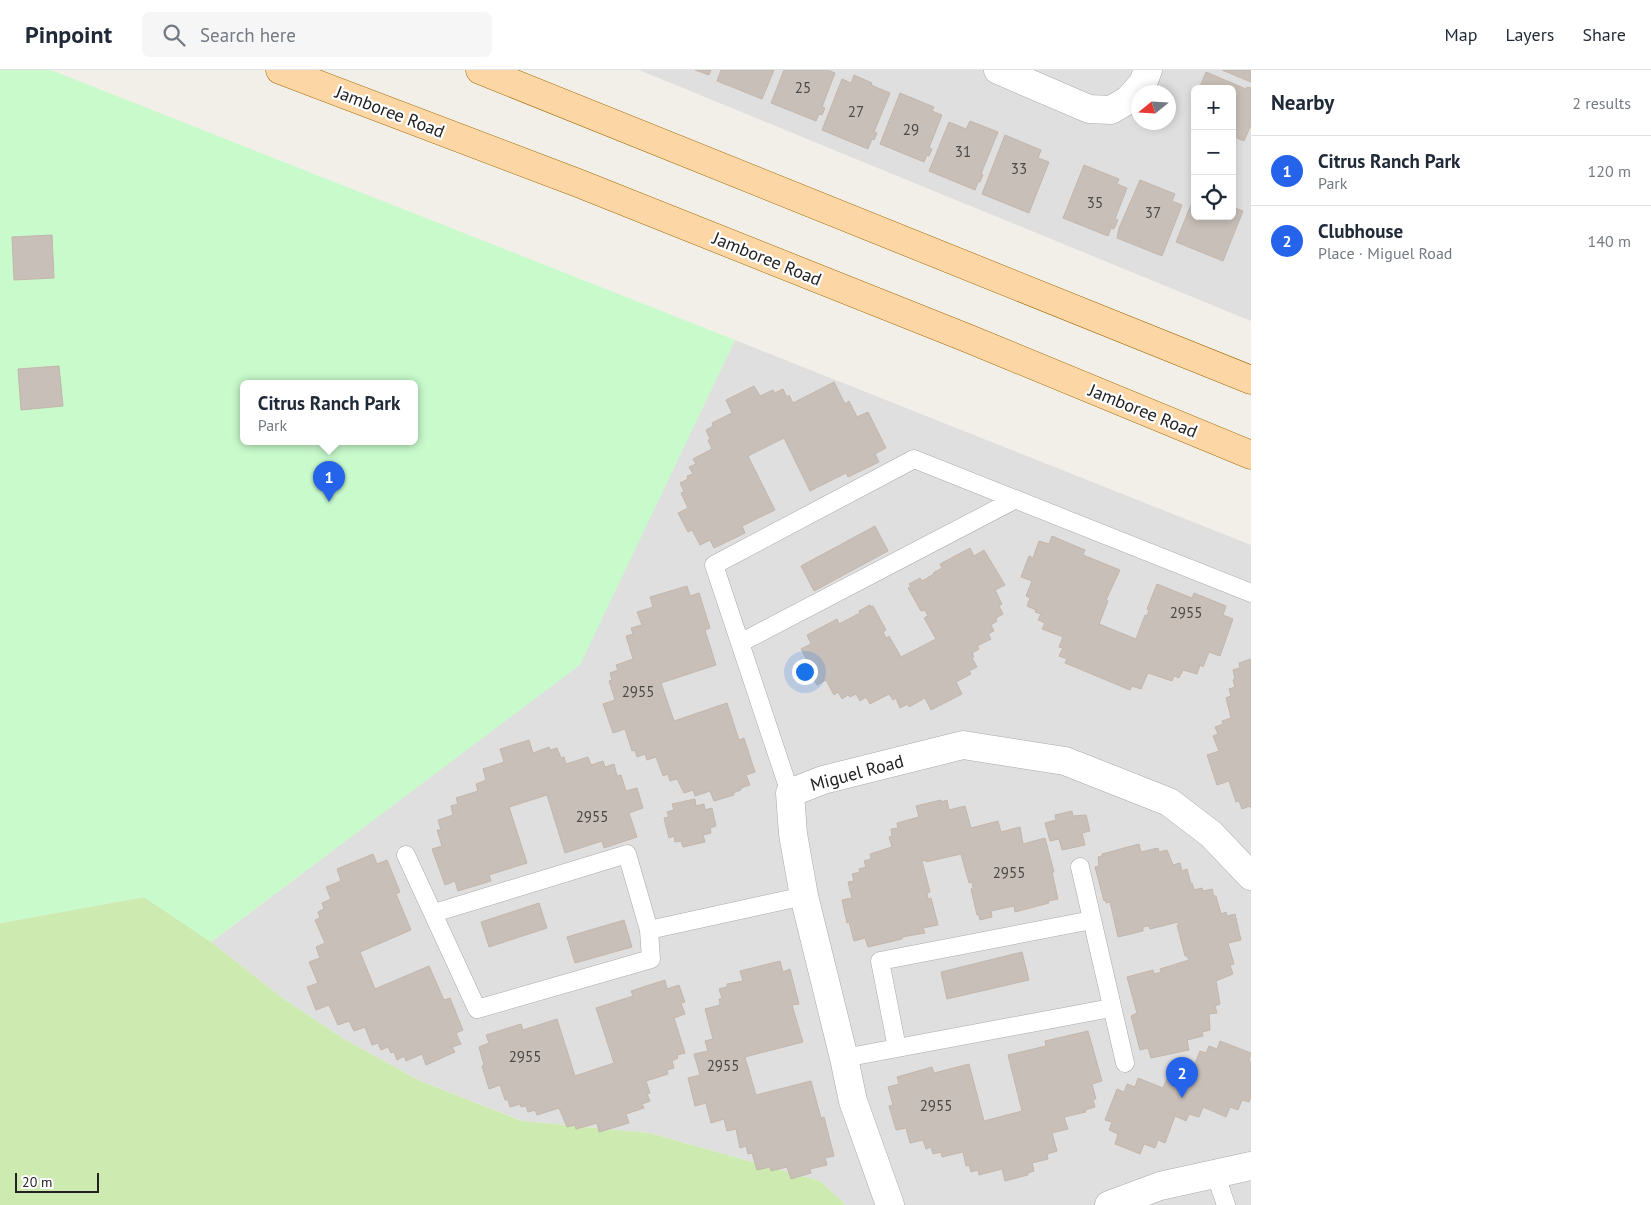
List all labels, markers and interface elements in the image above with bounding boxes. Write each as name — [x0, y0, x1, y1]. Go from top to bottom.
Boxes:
search box — [142, 12, 492, 57]
text: Pinpoint — [25, 19, 112, 50]
icon: search — [160, 21, 188, 49]
text: Search here — [200, 23, 296, 47]
text: Map — [1445, 23, 1477, 46]
text: Layers — [1505, 23, 1554, 46]
text: Share — [1582, 23, 1626, 46]
house number: 25 — [795, 78, 811, 97]
street label: Jamboree Road — [331, 80, 448, 143]
north arrow — [1131, 85, 1176, 130]
map controls — [1191, 85, 1236, 220]
button: + — [1191, 85, 1236, 130]
text: Nearby — [1271, 89, 1334, 116]
text: 2 results — [1572, 93, 1631, 113]
house number: 27 — [848, 102, 864, 121]
house number: 29 — [903, 120, 919, 139]
button: − — [1191, 130, 1236, 175]
house number: 31 — [955, 142, 971, 161]
text: Citrus Ranch Park — [1318, 149, 1460, 173]
house number: 33 — [1011, 159, 1027, 178]
text: 1 — [1282, 161, 1292, 181]
text: 120 m — [1588, 161, 1631, 181]
text: Park — [1318, 173, 1347, 193]
button: locate — [1191, 175, 1236, 220]
house number: 35 — [1087, 193, 1103, 212]
house number: 37 — [1145, 203, 1161, 222]
text: Clubhouse — [1318, 219, 1403, 243]
street label: Jamboree Road — [709, 226, 825, 291]
text: 2 — [1282, 231, 1292, 251]
text: 140 m — [1588, 231, 1631, 251]
text: Place · Miguel Road — [1318, 243, 1452, 263]
street label: Jamboree Road — [1085, 378, 1201, 443]
popup — [240, 380, 418, 445]
text: Citrus Ranch Park — [258, 391, 400, 415]
text: Park — [258, 415, 287, 435]
pin: 1 — [313, 461, 345, 502]
house number: 2955 — [1170, 603, 1202, 622]
your location — [792, 659, 818, 685]
house number: 2955 — [622, 682, 654, 701]
street label: Miguel Road — [808, 749, 906, 796]
house number: 2955 — [576, 807, 608, 826]
house number: 2955 — [993, 863, 1025, 882]
house number: 2955 — [509, 1047, 541, 1066]
house number: 2955 — [707, 1056, 739, 1075]
pin: 2 — [1166, 1057, 1198, 1098]
house number: 2955 — [920, 1096, 952, 1115]
scale bar — [15, 1170, 99, 1193]
text: 20 m — [22, 1173, 52, 1191]

